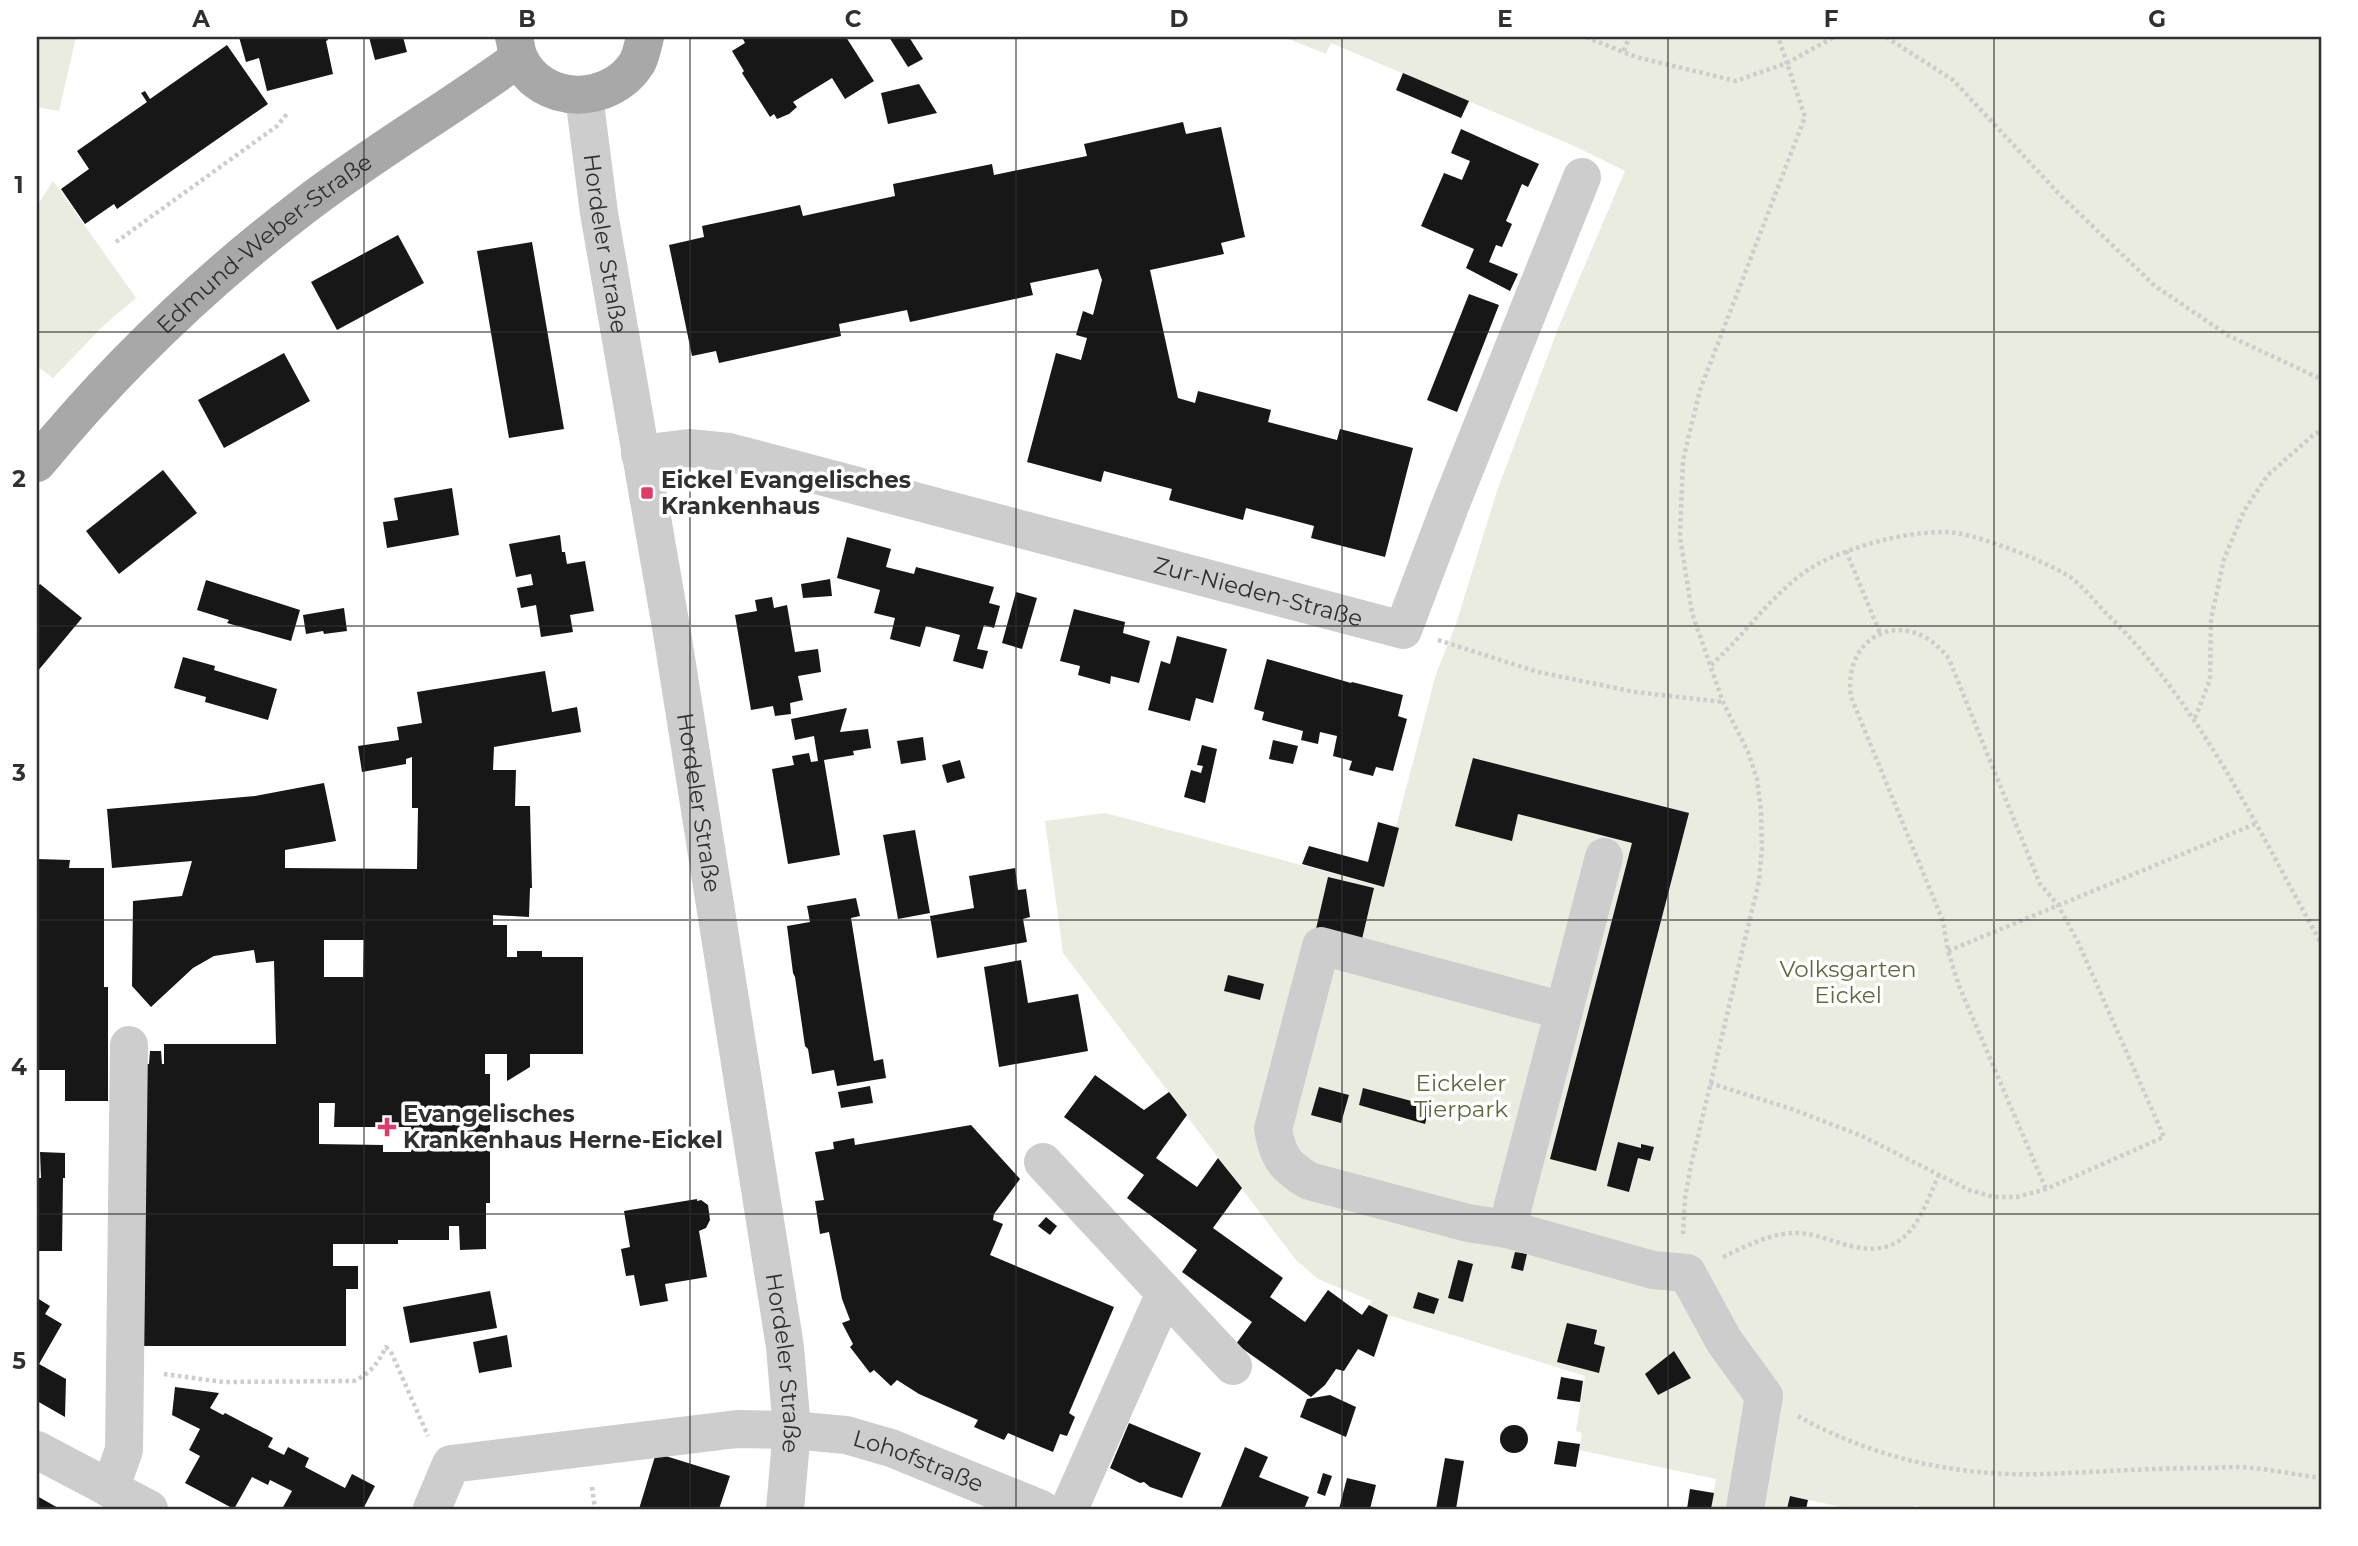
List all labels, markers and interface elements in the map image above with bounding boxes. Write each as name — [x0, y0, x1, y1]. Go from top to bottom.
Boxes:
text: A — [191, 5, 210, 33]
text: B — [518, 5, 536, 33]
text: C — [845, 5, 862, 33]
text: D — [1170, 5, 1189, 33]
text: E — [1497, 5, 1513, 33]
text: F — [1824, 5, 1839, 33]
text: G — [2148, 5, 2166, 33]
street label: Edmund-Weber-Straße — [151, 147, 377, 339]
street label: Hordeler Straße — [578, 152, 634, 335]
text: 1 — [14, 171, 24, 199]
text: 2 — [12, 465, 26, 493]
place label: Eickel Evangelisches Krankenhaus — [661, 466, 911, 520]
marker: Eickel Evangelisches Krankenhaus — [639, 485, 655, 501]
street label: Zur-Nieden-Straße — [1151, 551, 1366, 633]
street label: Hordeler Straße — [671, 711, 727, 895]
text: 3 — [11, 759, 26, 787]
park label: Volksgarten Eickel — [1779, 955, 1917, 1009]
text: 4 — [11, 1053, 27, 1081]
park label: Eickeler Tierpark — [1414, 1069, 1508, 1123]
place label: Evangelisches Krankenhaus Herne-Eickel — [403, 1100, 723, 1154]
marker: Evangelisches Krankenhaus Herne-Eickel — [377, 1117, 397, 1137]
street label: Hordeler Straße — [759, 1271, 806, 1455]
text: 5 — [12, 1347, 26, 1375]
street label: Lohofstraße — [850, 1424, 988, 1498]

